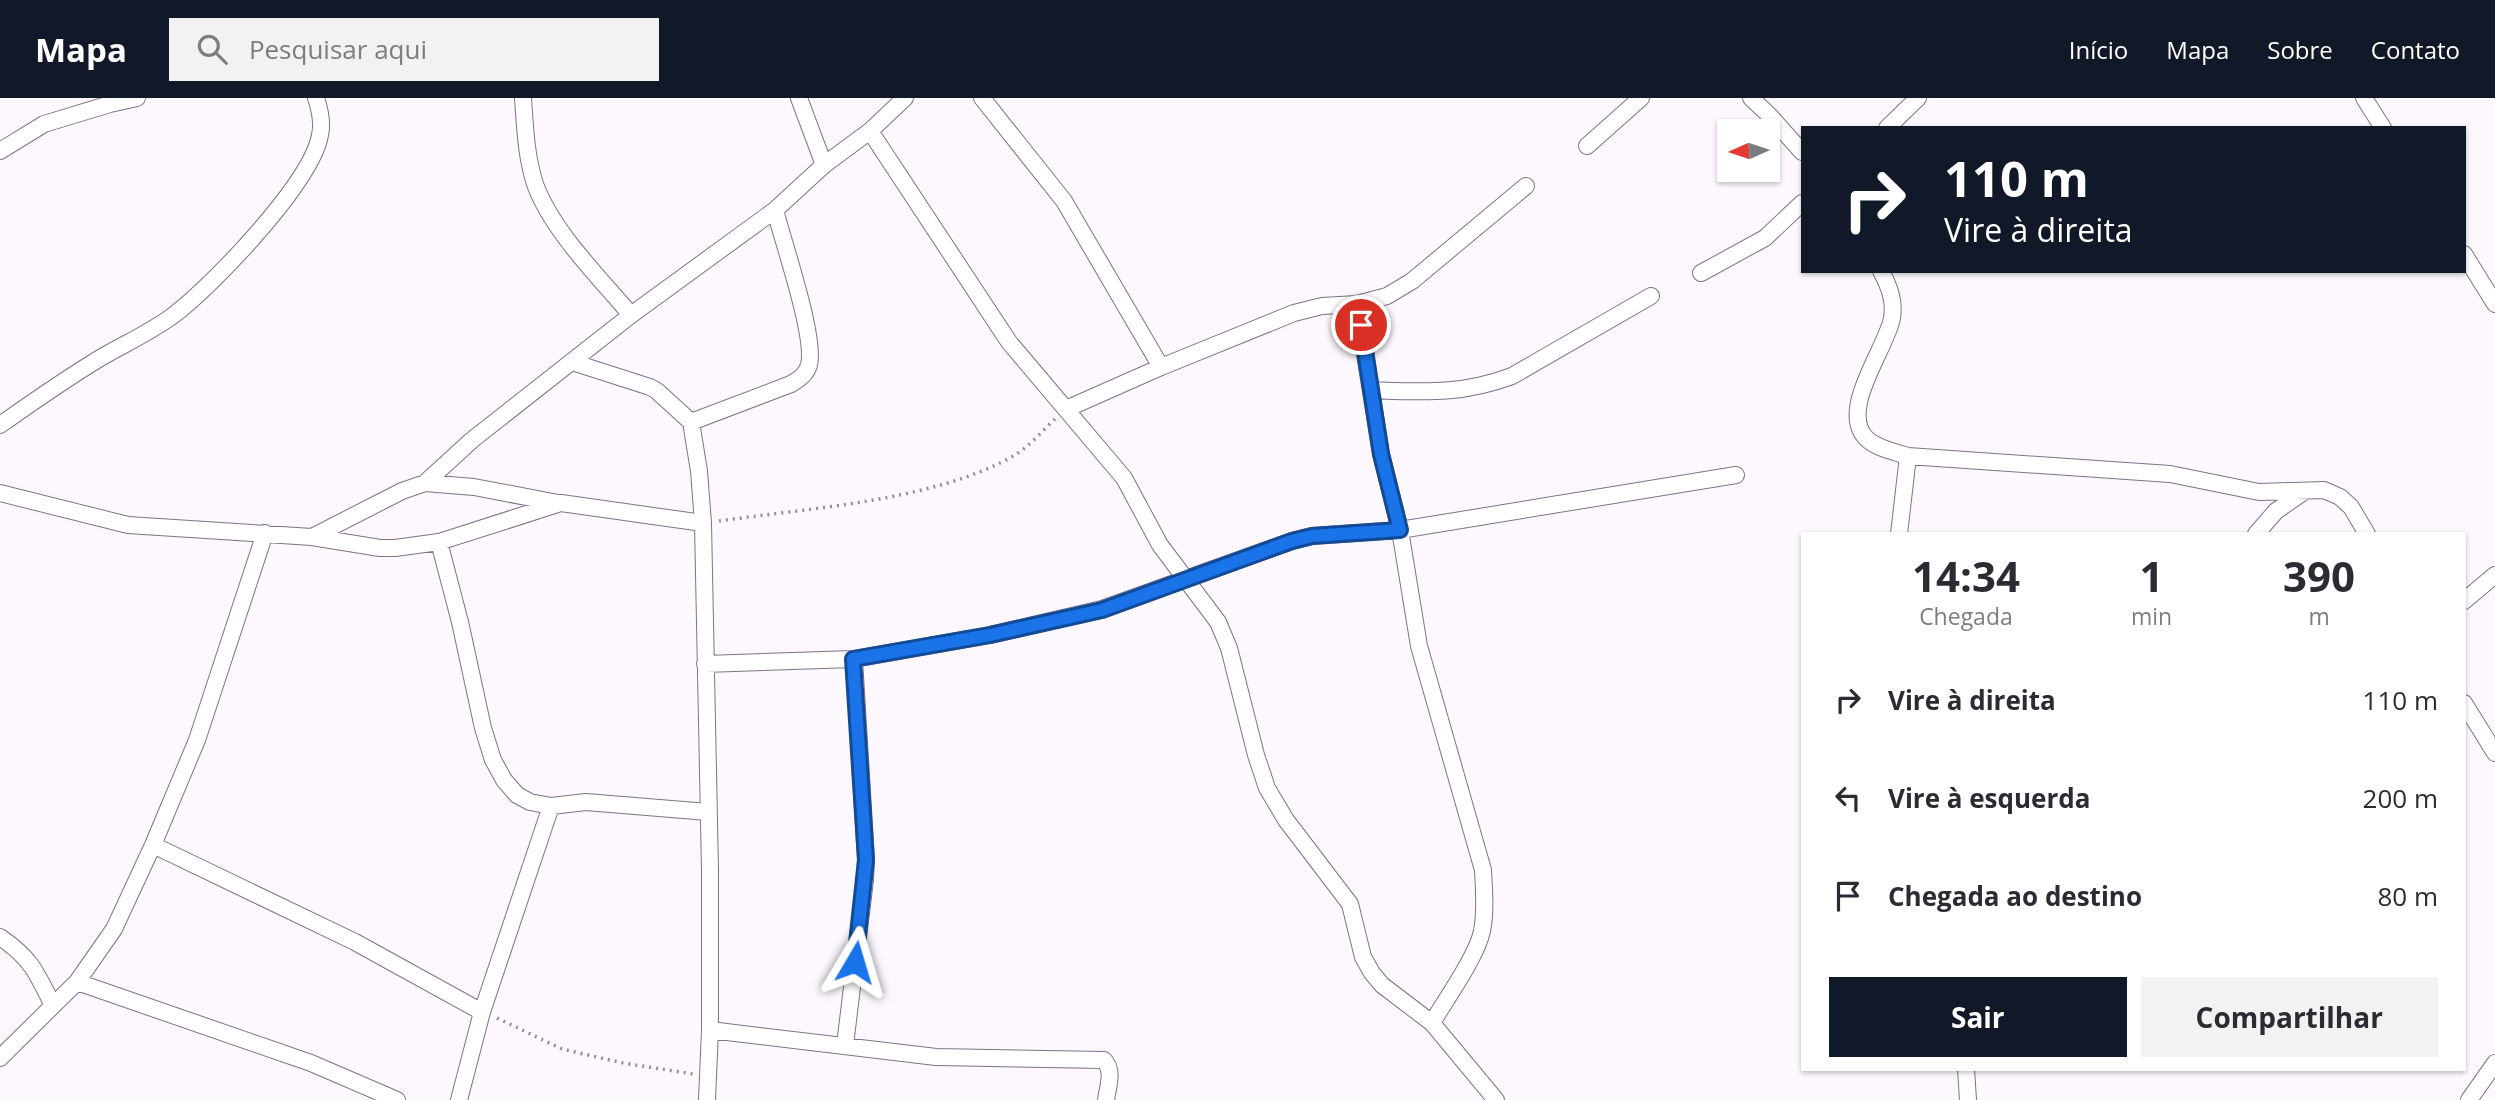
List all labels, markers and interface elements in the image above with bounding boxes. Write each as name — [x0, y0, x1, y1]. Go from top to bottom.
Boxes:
search box — [169, 18, 659, 81]
text: Mapa — [35, 27, 127, 72]
icon: search — [193, 30, 231, 68]
text: Pesquisar aqui — [249, 31, 427, 67]
text: Início — [2069, 33, 2128, 66]
text: Mapa — [2166, 33, 2229, 66]
text: Sobre — [2267, 33, 2333, 66]
text: Contato — [2371, 33, 2460, 66]
north arrow — [1717, 119, 1780, 182]
map controls — [1717, 119, 1780, 182]
text: 110 m — [1944, 145, 2089, 211]
icon: right — [1829, 154, 1920, 245]
text: Vire à direita — [1944, 208, 2133, 251]
pin — [1331, 295, 1391, 355]
icon: arrive — [1342, 306, 1380, 344]
text: 14:34 — [1912, 547, 2020, 604]
text: 1 — [2139, 547, 2164, 604]
text: 390 — [2283, 547, 2355, 604]
text: Chegada — [1919, 600, 2013, 632]
text: min — [2131, 600, 2172, 632]
text: m — [2308, 600, 2330, 632]
icon: right — [1829, 681, 1867, 719]
text: Vire à direita — [1888, 682, 2056, 718]
text: 110 m — [2363, 682, 2438, 718]
icon: left — [1829, 779, 1867, 817]
text: Vire à esquerda — [1888, 780, 2090, 816]
text: 200 m — [2363, 780, 2438, 816]
icon: arrive — [1829, 877, 1867, 915]
text: Chegada ao destino — [1888, 878, 2142, 914]
text: 80 m — [2377, 878, 2438, 914]
position arrow — [818, 925, 892, 999]
button: Sair — [1829, 977, 2127, 1057]
button: Compartilhar — [2141, 977, 2438, 1057]

